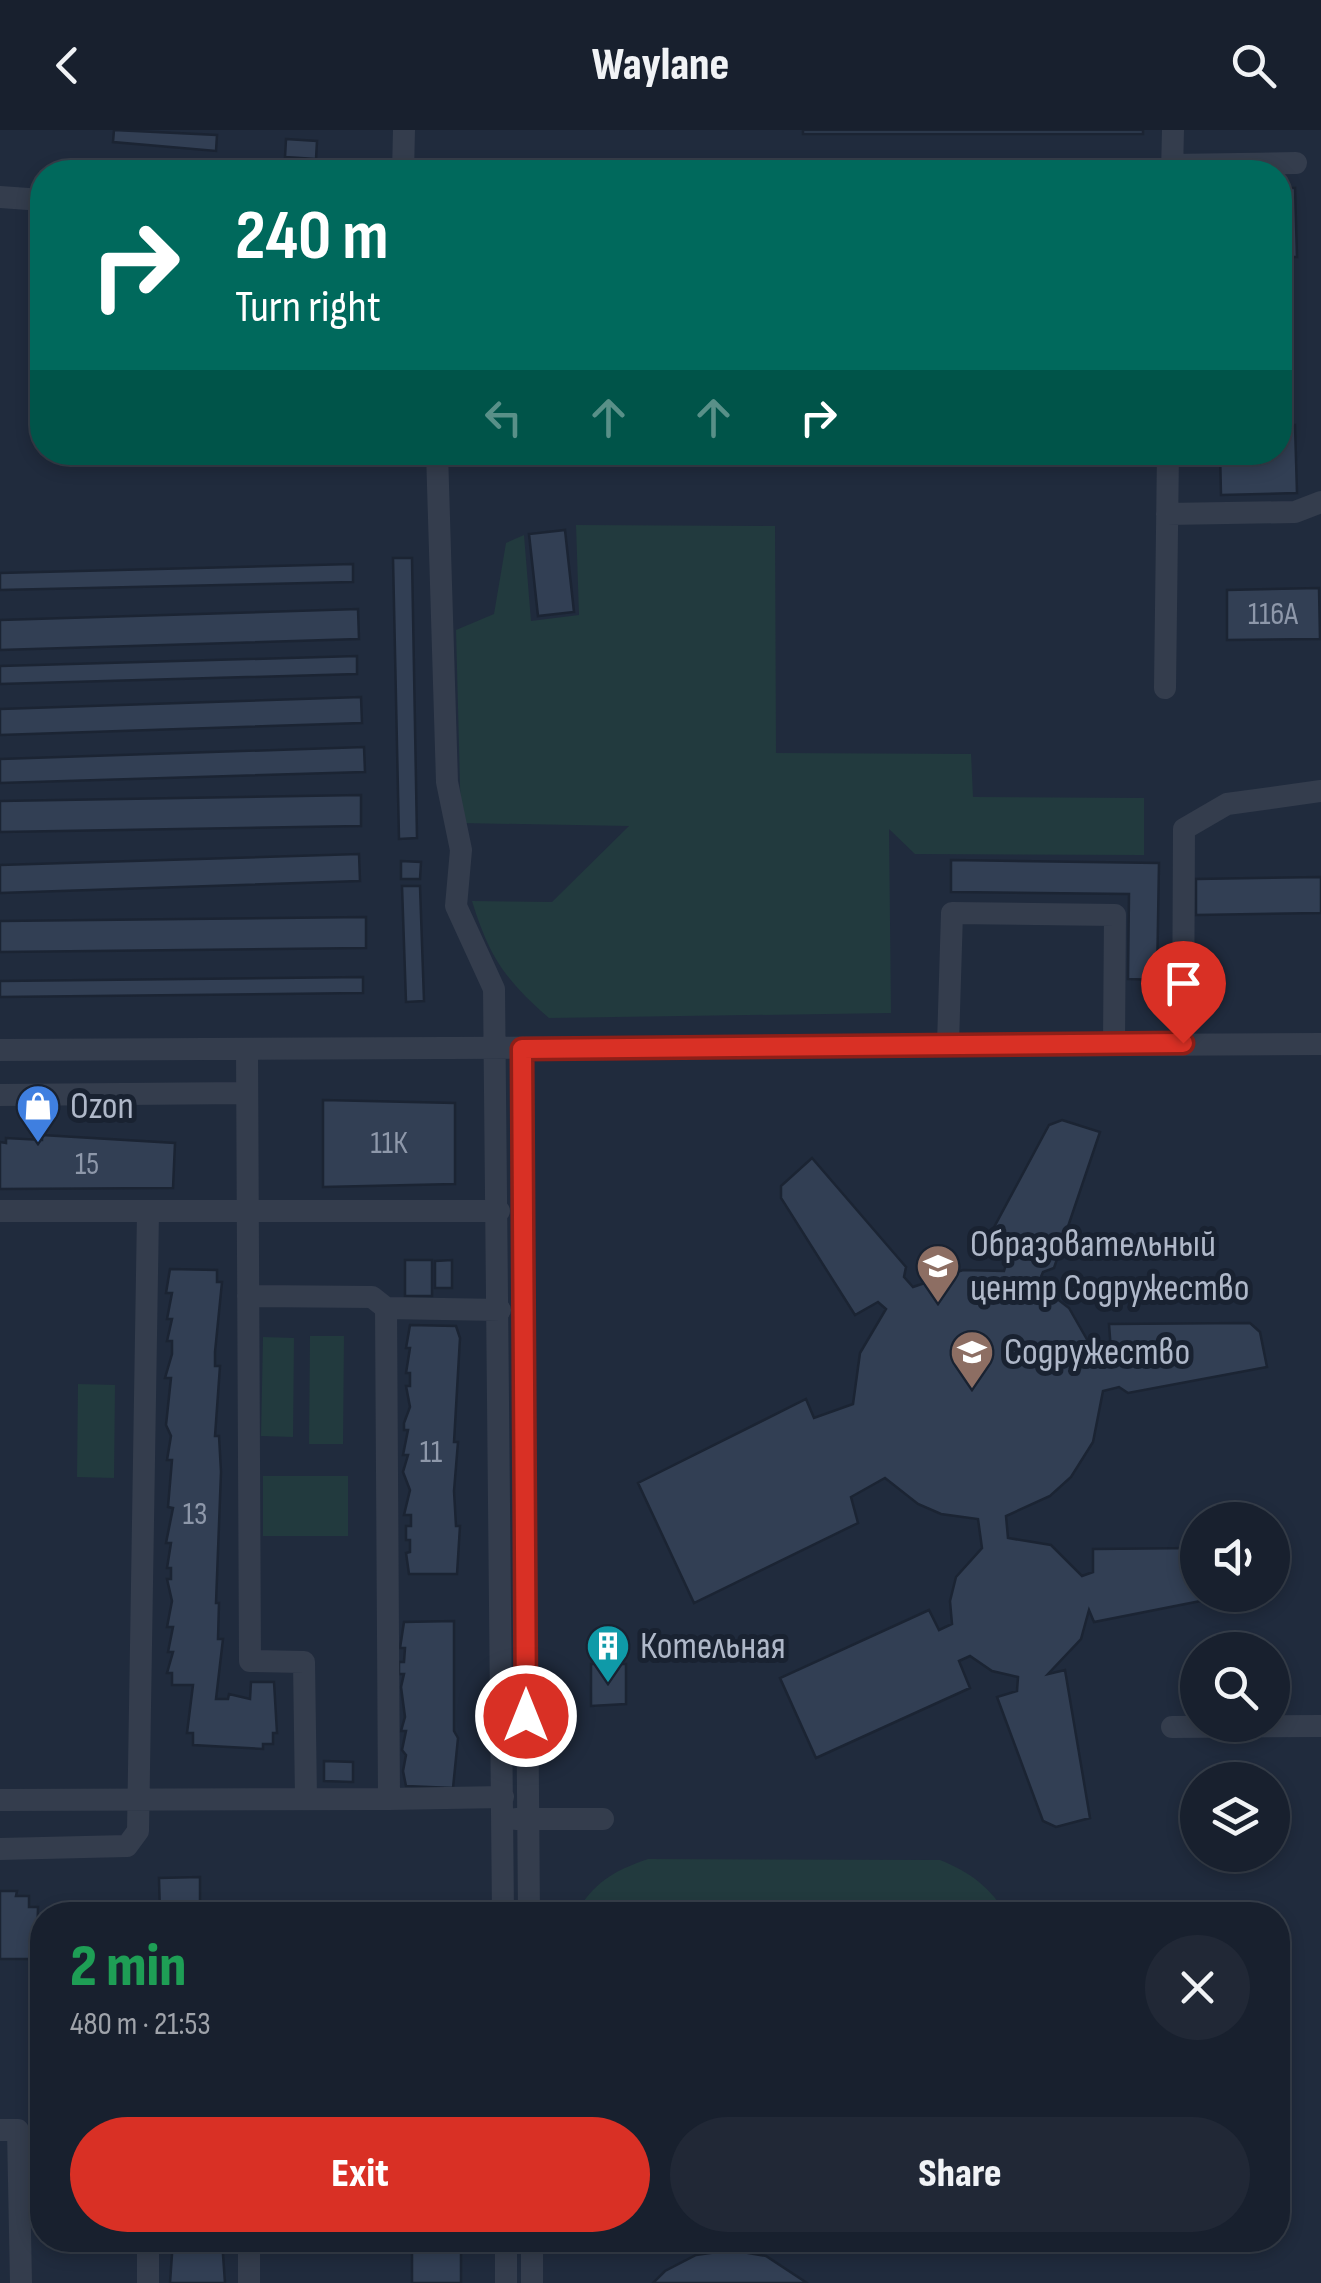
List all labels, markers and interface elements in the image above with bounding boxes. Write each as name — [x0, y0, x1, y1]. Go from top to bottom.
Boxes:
icon: back — [40, 38, 95, 93]
text: Waylane — [592, 38, 729, 93]
icon: search — [1226, 38, 1281, 93]
text: 240 m — [235, 195, 389, 279]
icon: right — [70, 200, 200, 330]
text: Turn right — [235, 280, 381, 335]
icon: left — [476, 390, 531, 445]
icon: ahead — [581, 390, 636, 445]
icon: ahead — [686, 390, 741, 445]
icon: right — [791, 390, 846, 445]
house number: 116А — [1248, 595, 1298, 634]
pin — [1141, 941, 1226, 1044]
icon: arrive — [1156, 956, 1211, 1011]
shop icon: Ozon — [15, 1083, 61, 1144]
place label: Ozon — [70, 1084, 134, 1129]
house number: 11К — [371, 1124, 408, 1163]
house number: 15 — [75, 1145, 99, 1184]
place label: Образовательный центр Содружество — [970, 1222, 1250, 1311]
school or university icon: Образовательный центр Содружество — [915, 1243, 961, 1304]
school or university icon: Содружество — [949, 1329, 995, 1390]
place label: Содружество — [1004, 1330, 1190, 1375]
house number: 11 — [420, 1433, 442, 1472]
house number: 13 — [183, 1495, 207, 1534]
map controls — [1180, 1502, 1290, 1872]
button: sound — [1180, 1502, 1290, 1612]
building icon: Котельная — [585, 1623, 631, 1684]
place label: Котельная — [640, 1624, 786, 1669]
button: search — [1180, 1632, 1290, 1742]
position arrow — [474, 1664, 578, 1768]
button: layers — [1180, 1762, 1290, 1872]
text: 2 min — [70, 1931, 186, 2003]
button: close — [1145, 1935, 1250, 2040]
text: 480 m · 21:53 — [70, 2005, 211, 2044]
button: Exit — [70, 2117, 650, 2232]
button: Share — [670, 2117, 1250, 2232]

